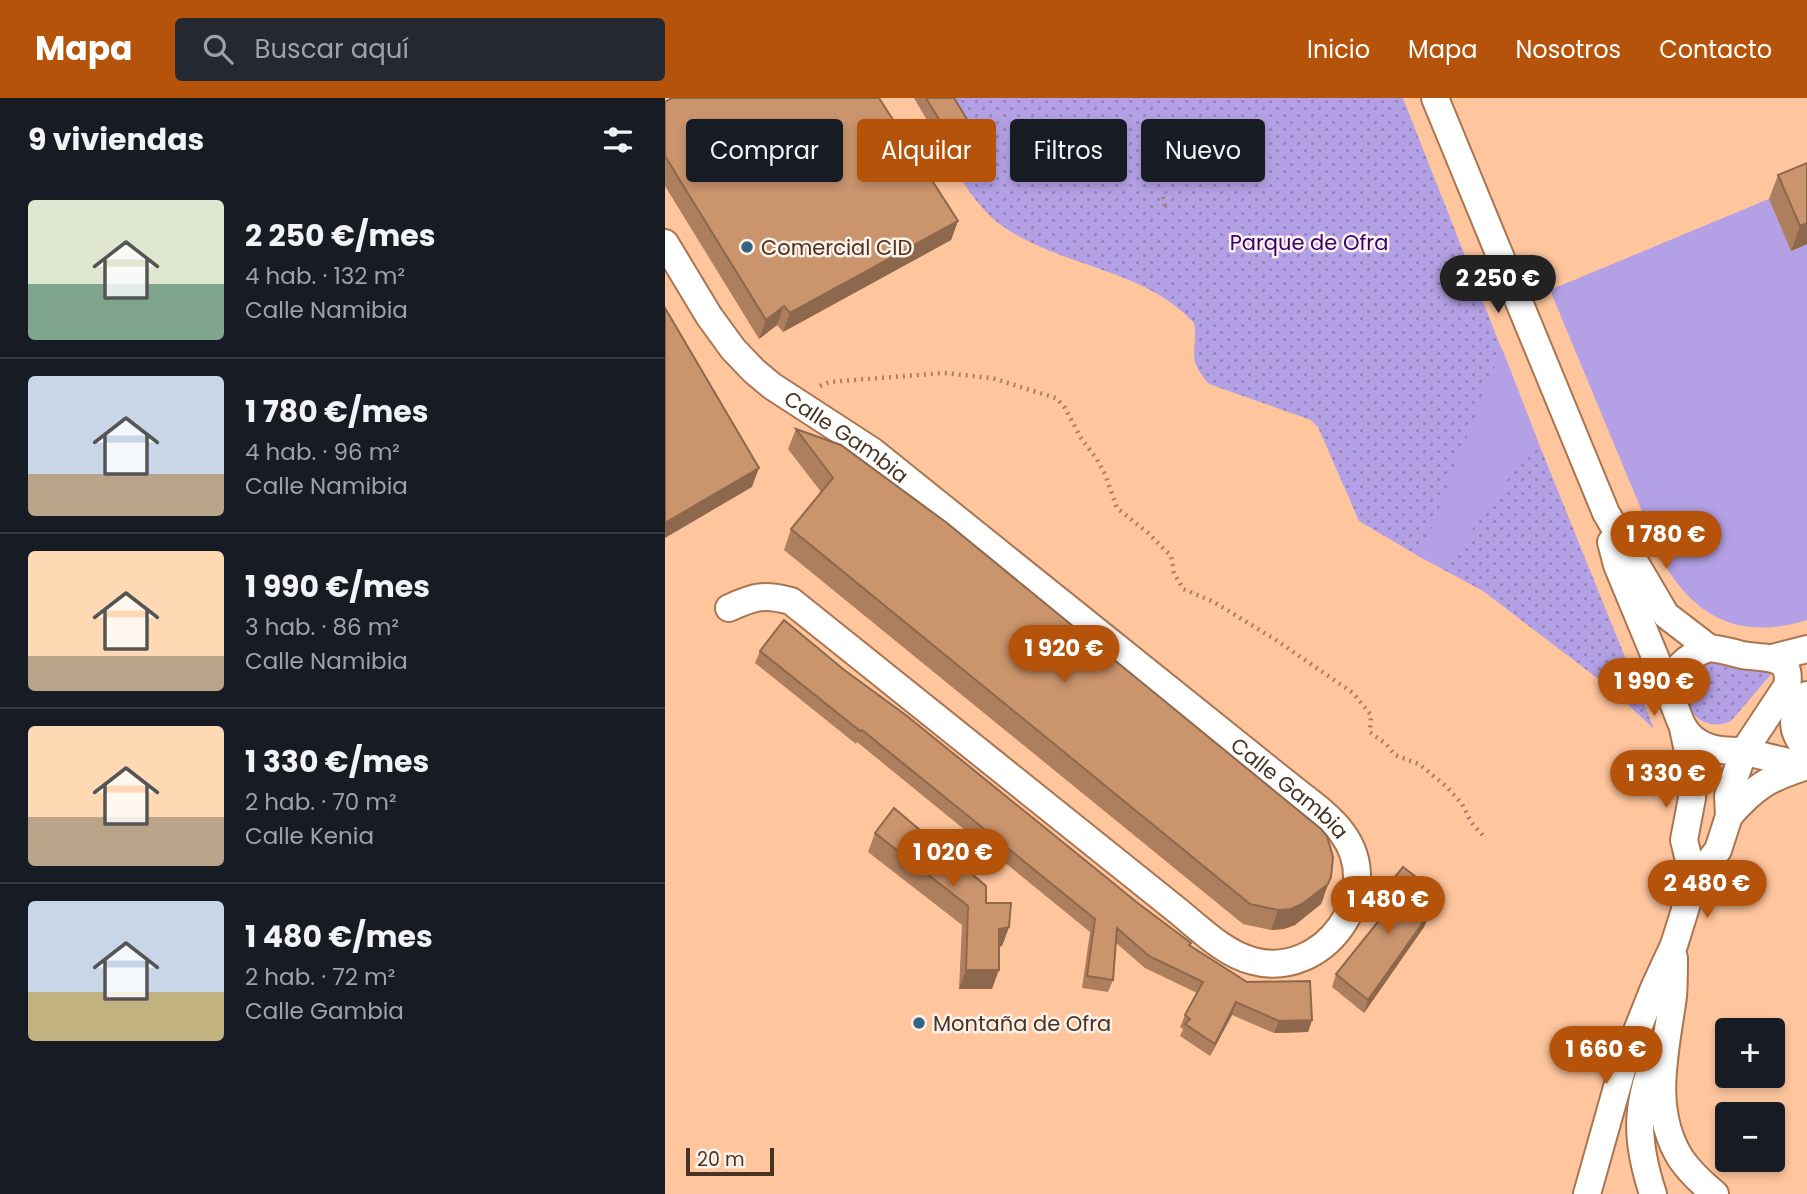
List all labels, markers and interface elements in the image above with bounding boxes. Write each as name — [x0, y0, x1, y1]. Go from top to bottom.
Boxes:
search box — [175, 18, 665, 81]
text: Mapa — [35, 25, 133, 72]
icon: search — [199, 30, 237, 68]
text: Buscar aquí — [255, 31, 409, 67]
text: Inicio — [1307, 33, 1370, 66]
text: Mapa — [1408, 33, 1477, 66]
text: Nosotros — [1515, 33, 1621, 66]
text: Contacto — [1659, 33, 1772, 66]
text: 9 viviendas — [28, 118, 204, 161]
chip: Comprar — [686, 119, 843, 182]
chip: Alquilar — [857, 119, 996, 182]
chip: Filtros — [1010, 119, 1127, 182]
chip: Nuevo — [1141, 119, 1265, 182]
icon: filters — [599, 121, 637, 159]
text: 2 250 €/mes — [245, 214, 436, 257]
icon: home — [84, 228, 168, 312]
park label: Parque de Ofra — [1230, 228, 1388, 257]
place label: Comercial CID — [761, 233, 912, 262]
marker: Comercial CID — [739, 239, 755, 255]
pin: 2 250 € — [1433, 256, 1563, 315]
text: 4 hab. · 132 m² — [245, 260, 405, 292]
text: 2 250 € — [1456, 262, 1540, 294]
text: Calle Namibia — [245, 294, 408, 326]
street label: Calle Gambia — [779, 383, 915, 489]
text: 1 780 €/mes — [245, 390, 429, 433]
icon: home — [84, 404, 168, 488]
text: 4 hab. · 96 m² — [245, 436, 400, 468]
text: Calle Namibia — [245, 470, 408, 502]
pin: 1 780 € — [1601, 512, 1731, 571]
text: 1 780 € — [1627, 518, 1705, 550]
text: 1 990 €/mes — [245, 565, 430, 608]
icon: home — [84, 579, 168, 663]
text: 3 hab. · 86 m² — [245, 611, 399, 643]
pin: 1 920 € — [999, 626, 1129, 685]
text: 1 920 € — [1025, 632, 1103, 664]
text: Calle Namibia — [245, 645, 408, 677]
pin: 1 990 € — [1589, 658, 1719, 718]
text: 1 990 € — [1614, 665, 1694, 697]
street label: Calle Gambia — [1225, 730, 1356, 844]
text: 1 330 €/mes — [245, 740, 429, 783]
pin: 1 330 € — [1601, 750, 1731, 810]
icon: home — [84, 754, 168, 838]
text: 1 330 € — [1626, 757, 1706, 789]
text: 2 hab. · 70 m² — [245, 786, 397, 818]
text: Calle Kenia — [245, 820, 374, 852]
pin: 1 020 € — [888, 830, 1018, 889]
text: 1 020 € — [913, 836, 993, 868]
pin: 2 480 € — [1642, 860, 1772, 920]
text: 2 480 € — [1664, 867, 1750, 899]
pin: 1 480 € — [1323, 876, 1453, 936]
text: 1 480 € — [1347, 883, 1429, 915]
text: 1 480 €/mes — [245, 915, 433, 958]
icon: home — [84, 929, 168, 1013]
text: 2 hab. · 72 m² — [245, 961, 395, 993]
text: Calle Gambia — [245, 995, 404, 1027]
place label: Montaña de Ofra — [933, 1009, 1111, 1038]
marker: Montaña de Ofra — [911, 1015, 927, 1031]
map controls — [1715, 1018, 1785, 1172]
button: + — [1715, 1018, 1785, 1088]
pin: 1 660 € — [1541, 1026, 1671, 1086]
text: 1 660 € — [1565, 1033, 1647, 1065]
button: − — [1715, 1102, 1785, 1172]
scale bar — [686, 1145, 773, 1177]
text: 20 m — [697, 1146, 745, 1173]

